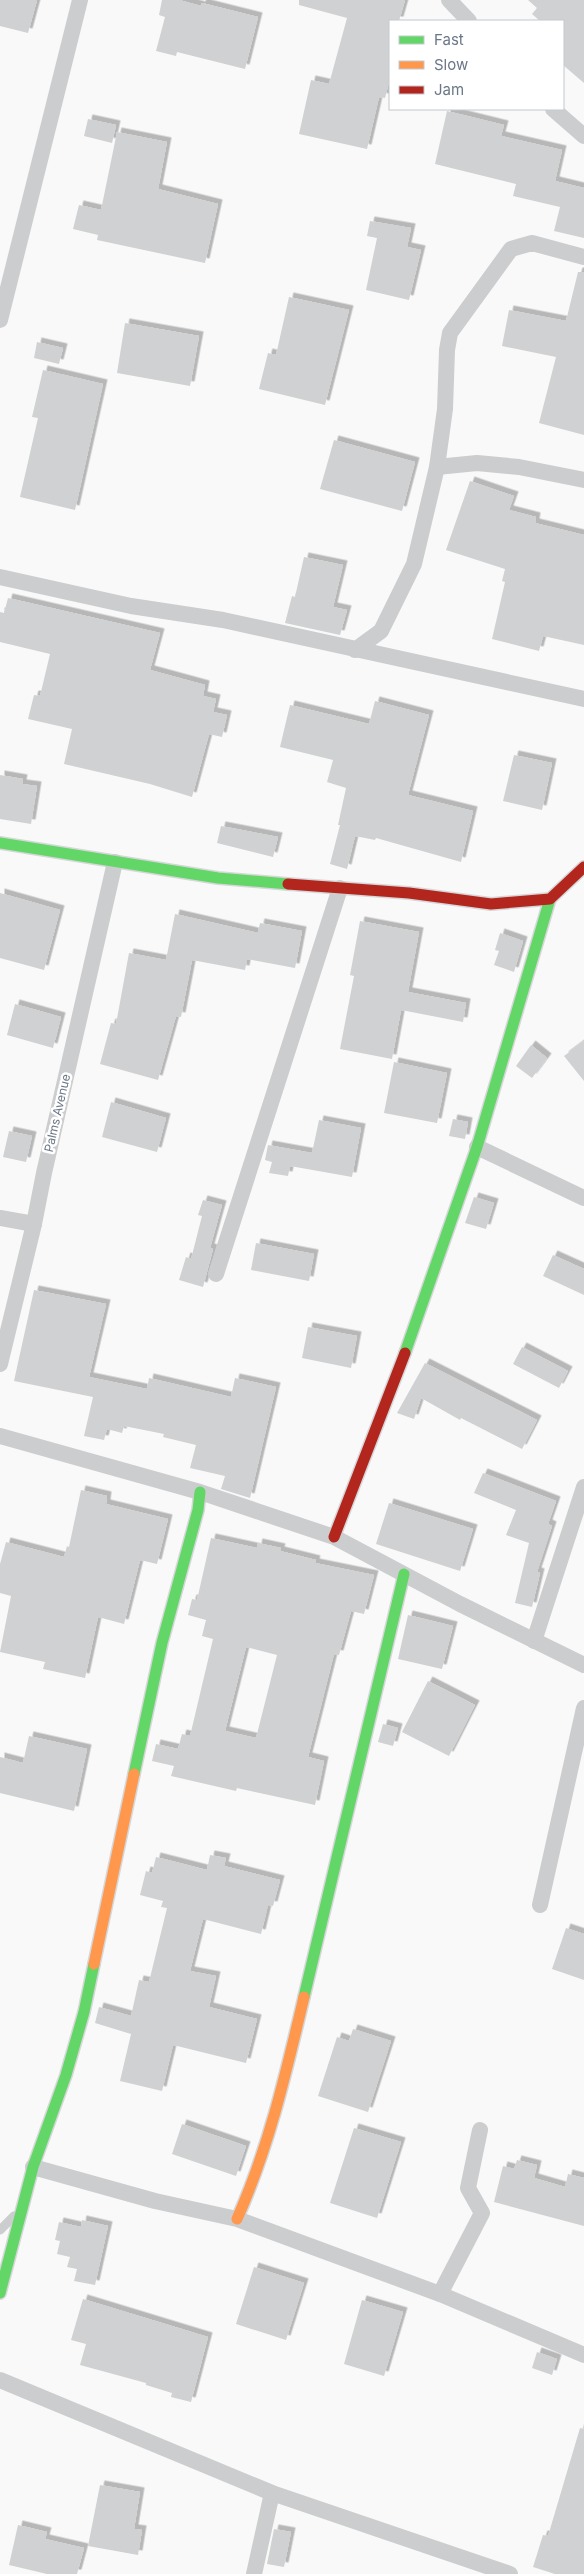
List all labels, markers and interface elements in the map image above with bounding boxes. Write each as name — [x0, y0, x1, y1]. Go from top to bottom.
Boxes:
legend — [389, 20, 564, 110]
text: Fast — [434, 30, 464, 49]
text: Slow — [434, 55, 468, 74]
text: Jam — [434, 80, 464, 99]
street label: Palms Avenue — [41, 1072, 73, 1154]

